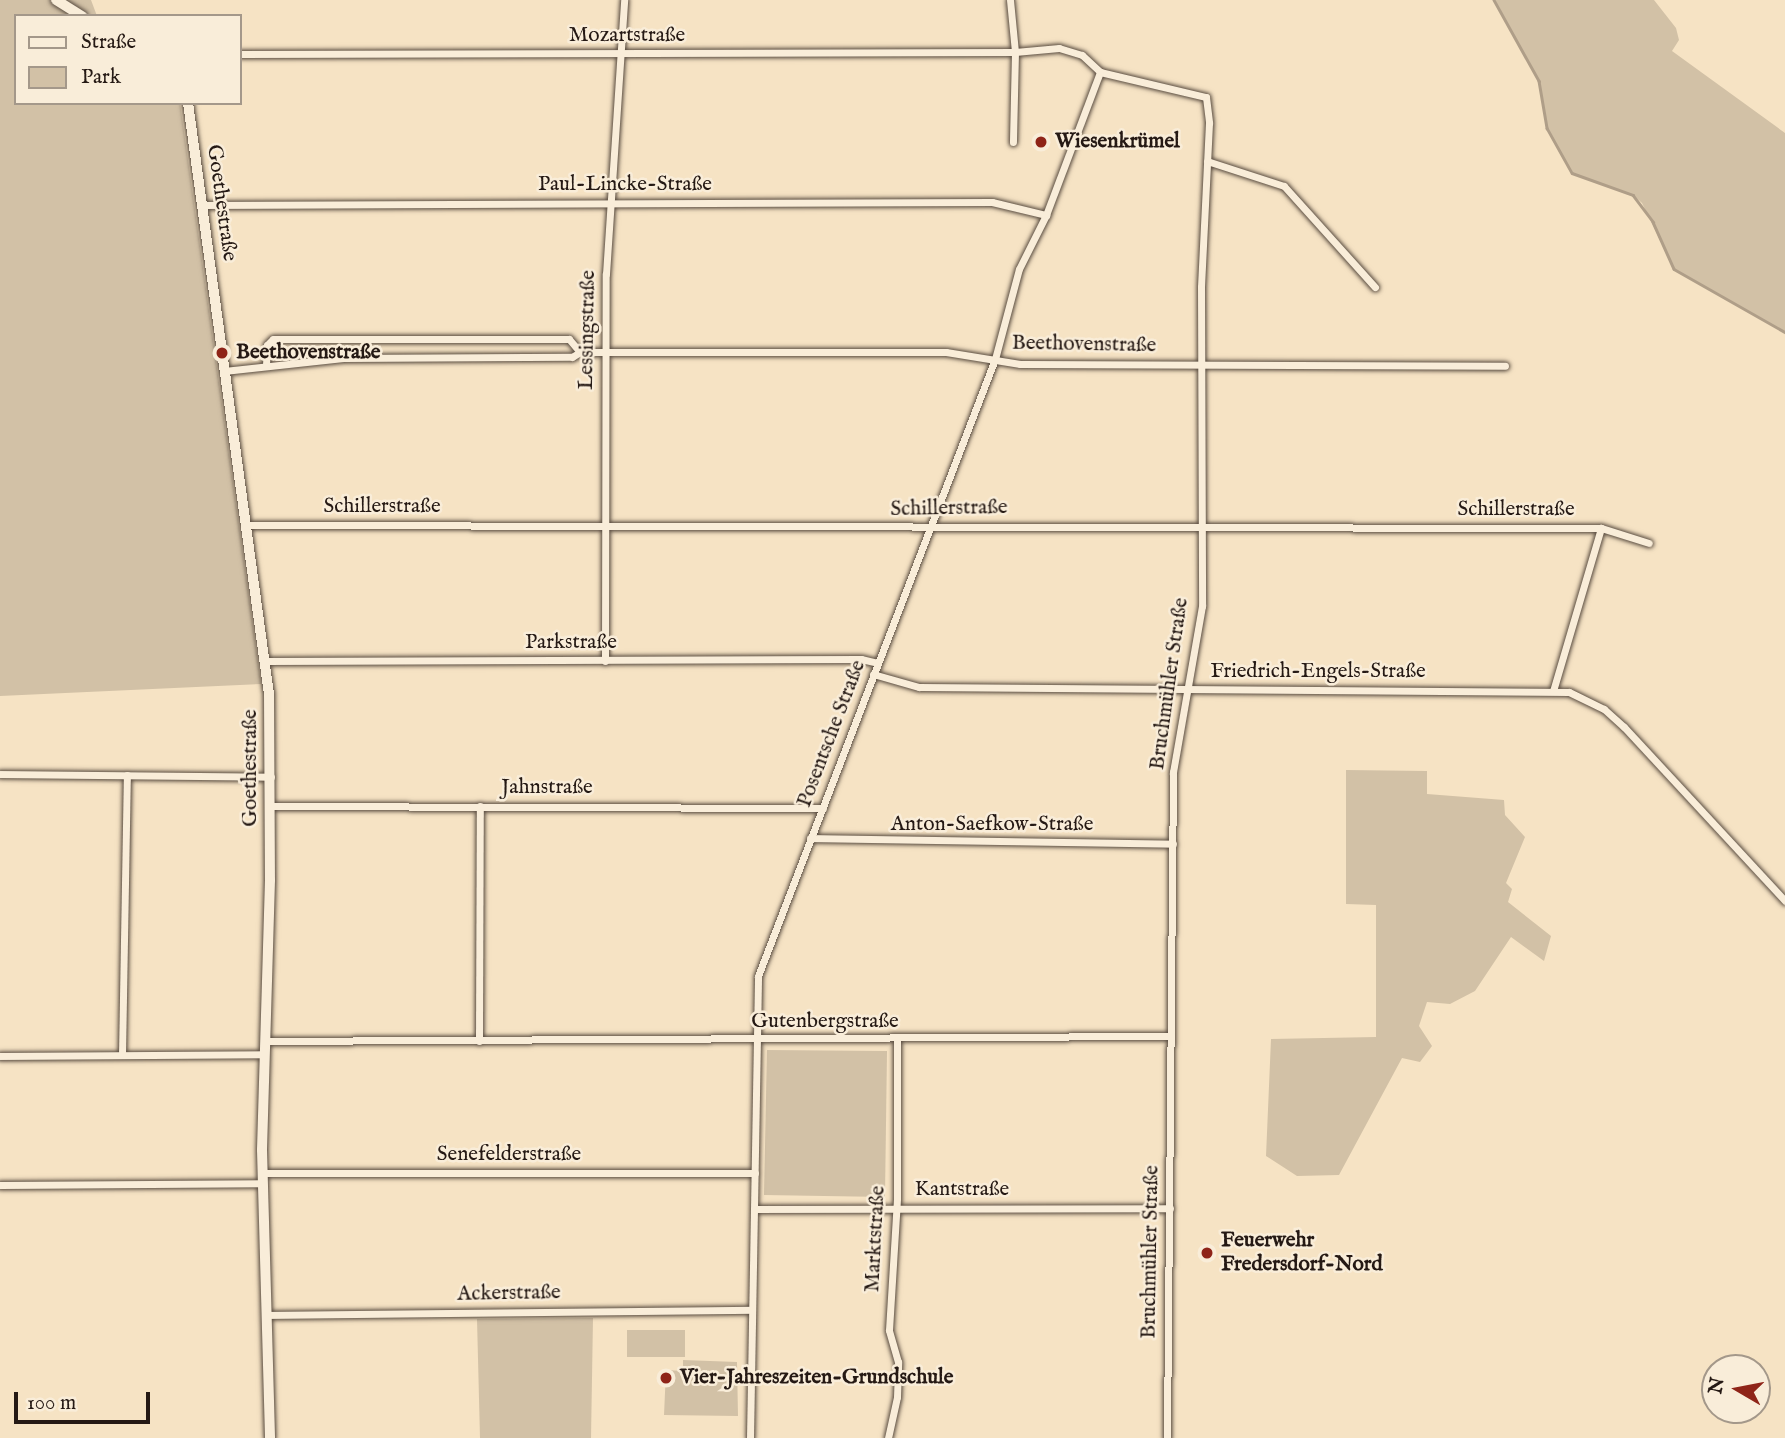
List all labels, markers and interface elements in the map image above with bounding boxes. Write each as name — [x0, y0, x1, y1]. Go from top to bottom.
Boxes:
legend — [14, 14, 242, 105]
street label: Mozartstraße — [569, 23, 685, 49]
text: Straße — [81, 29, 136, 56]
text: Park — [81, 64, 121, 91]
place label: Wiesenkrümel — [1055, 129, 1180, 155]
marker: Wiesenkrümel — [1033, 134, 1049, 150]
street label: Goethestraße — [200, 143, 242, 263]
street label: Paul-Lincke-Straße — [538, 172, 712, 198]
street label: Lessingstraße — [574, 270, 602, 390]
street label: Beethovenstraße — [1012, 331, 1156, 359]
place label: Beethovenstraße — [236, 340, 380, 366]
marker: Beethovenstraße — [214, 345, 230, 361]
street label: Schillerstraße — [323, 494, 441, 520]
street label: Schillerstraße — [890, 495, 1008, 523]
street label: Schillerstraße — [1457, 497, 1575, 523]
street label: Bruchmühler Straße — [1145, 596, 1195, 772]
street label: Parkstraße — [525, 630, 617, 656]
street label: Posentsche Straße — [792, 657, 872, 811]
street label: Friedrich-Engels-Straße — [1210, 659, 1426, 685]
street label: Goethestraße — [238, 709, 264, 827]
street label: Jahnstraße — [501, 775, 593, 801]
street label: Anton-Saefkow-Straße — [891, 812, 1093, 838]
street label: Gutenbergstraße — [751, 1009, 899, 1035]
street label: Senefelderstraße — [437, 1142, 581, 1168]
street label: Bruchmühler Straße — [1137, 1165, 1165, 1339]
street label: Kantstraße — [915, 1177, 1009, 1203]
street label: Marktstraße — [861, 1185, 891, 1293]
place label: Feuerwehr Fredersdorf-Nord — [1221, 1228, 1383, 1278]
marker: Feuerwehr Fredersdorf-Nord — [1199, 1245, 1215, 1261]
street label: Ackerstraße — [457, 1280, 561, 1308]
north arrow — [1701, 1354, 1771, 1424]
place label: Vier-Jahreszeiten-Grundschule — [680, 1365, 953, 1391]
marker: Vier-Jahreszeiten-Grundschule — [658, 1370, 674, 1386]
text: N — [1704, 1376, 1731, 1396]
scale bar — [18, 1378, 154, 1422]
text: 100 m — [27, 1390, 76, 1417]

